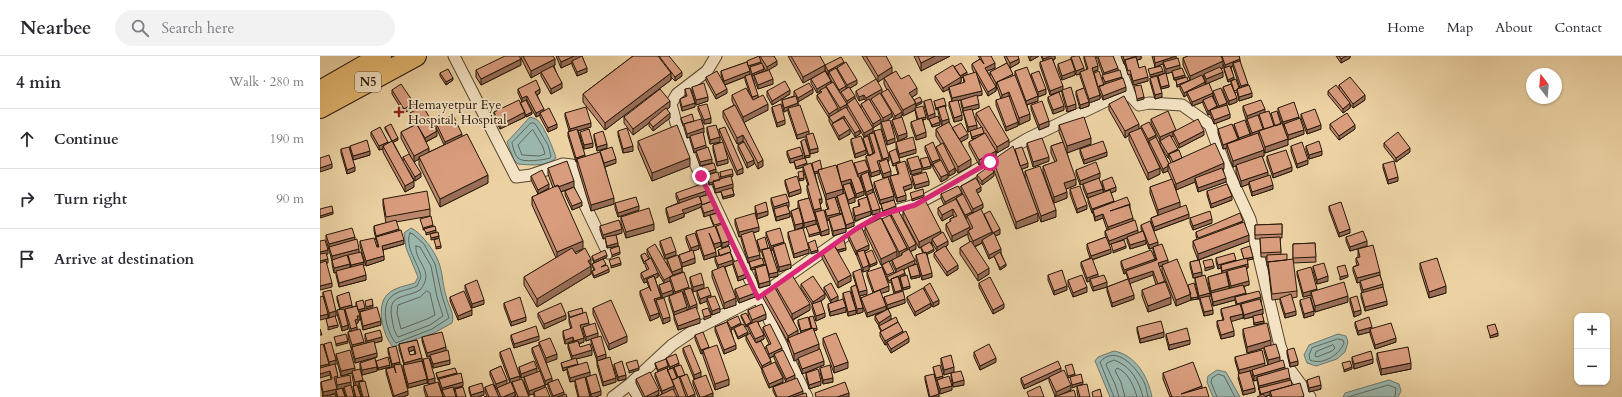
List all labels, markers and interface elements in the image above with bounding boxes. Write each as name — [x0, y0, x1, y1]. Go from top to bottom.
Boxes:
search box — [115, 10, 395, 46]
text: Nearbee — [20, 15, 91, 41]
icon: search — [129, 17, 151, 39]
text: Search here — [161, 18, 234, 38]
text: Home — [1387, 18, 1425, 37]
text: Map — [1447, 18, 1473, 37]
text: About — [1495, 18, 1532, 37]
text: Contact — [1554, 18, 1602, 37]
north arrow — [1526, 68, 1562, 104]
text: 4 min — [16, 71, 61, 94]
road number: N5 — [355, 72, 381, 92]
text: Walk · 280 m — [229, 73, 304, 91]
place label: Hemayetpur Eye Hospital, Hospital — [408, 96, 507, 129]
marker: Hemayetpur Eye Hospital, Hospital — [393, 106, 405, 118]
icon: ahead — [16, 128, 38, 150]
text: Continue — [54, 129, 119, 149]
text: 190 m — [270, 130, 304, 148]
route start — [981, 153, 999, 171]
route end — [692, 167, 710, 185]
icon: right — [16, 188, 38, 210]
text: Turn right — [54, 189, 127, 209]
text: 90 m — [276, 190, 304, 208]
icon: arrive — [16, 248, 38, 270]
text: Arrive at destination — [54, 249, 194, 269]
map controls — [1574, 313, 1610, 385]
button: + — [1574, 313, 1610, 349]
button: − — [1574, 349, 1610, 385]

